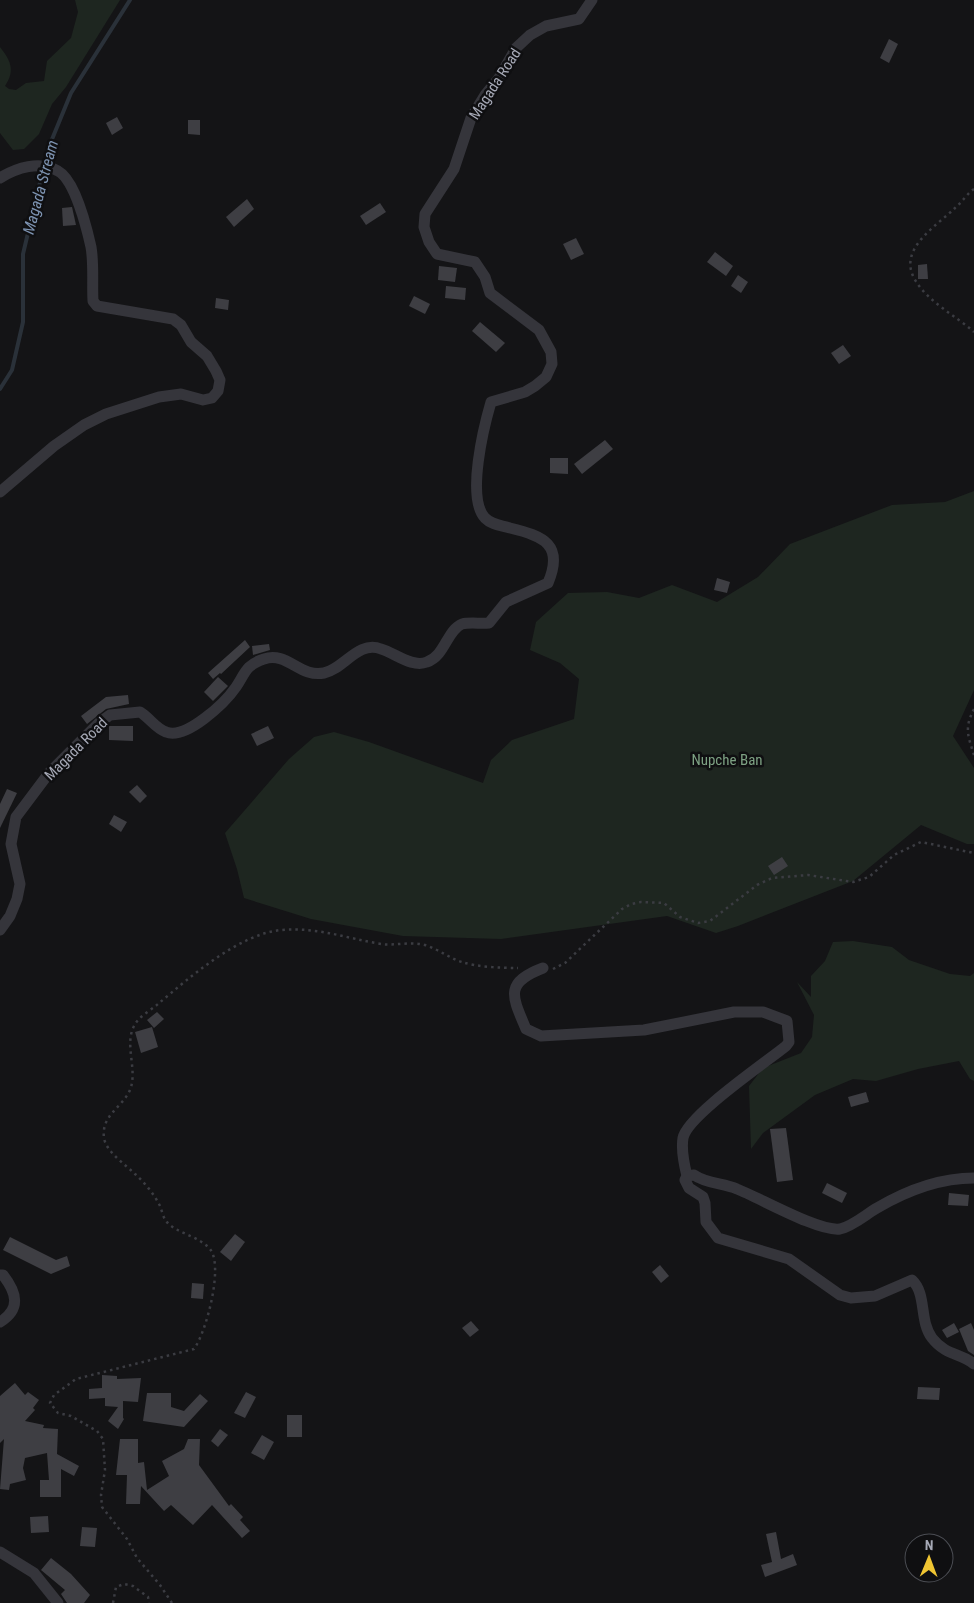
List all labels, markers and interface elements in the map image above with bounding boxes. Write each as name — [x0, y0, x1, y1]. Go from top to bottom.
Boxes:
street label: Magada Road — [465, 45, 525, 123]
water label: Magada Stream — [19, 138, 62, 236]
street label: Magada Road — [41, 714, 111, 784]
park label: Nupche Ban — [691, 751, 763, 769]
north arrow — [904, 1533, 954, 1583]
text: N — [925, 1537, 934, 1553]

